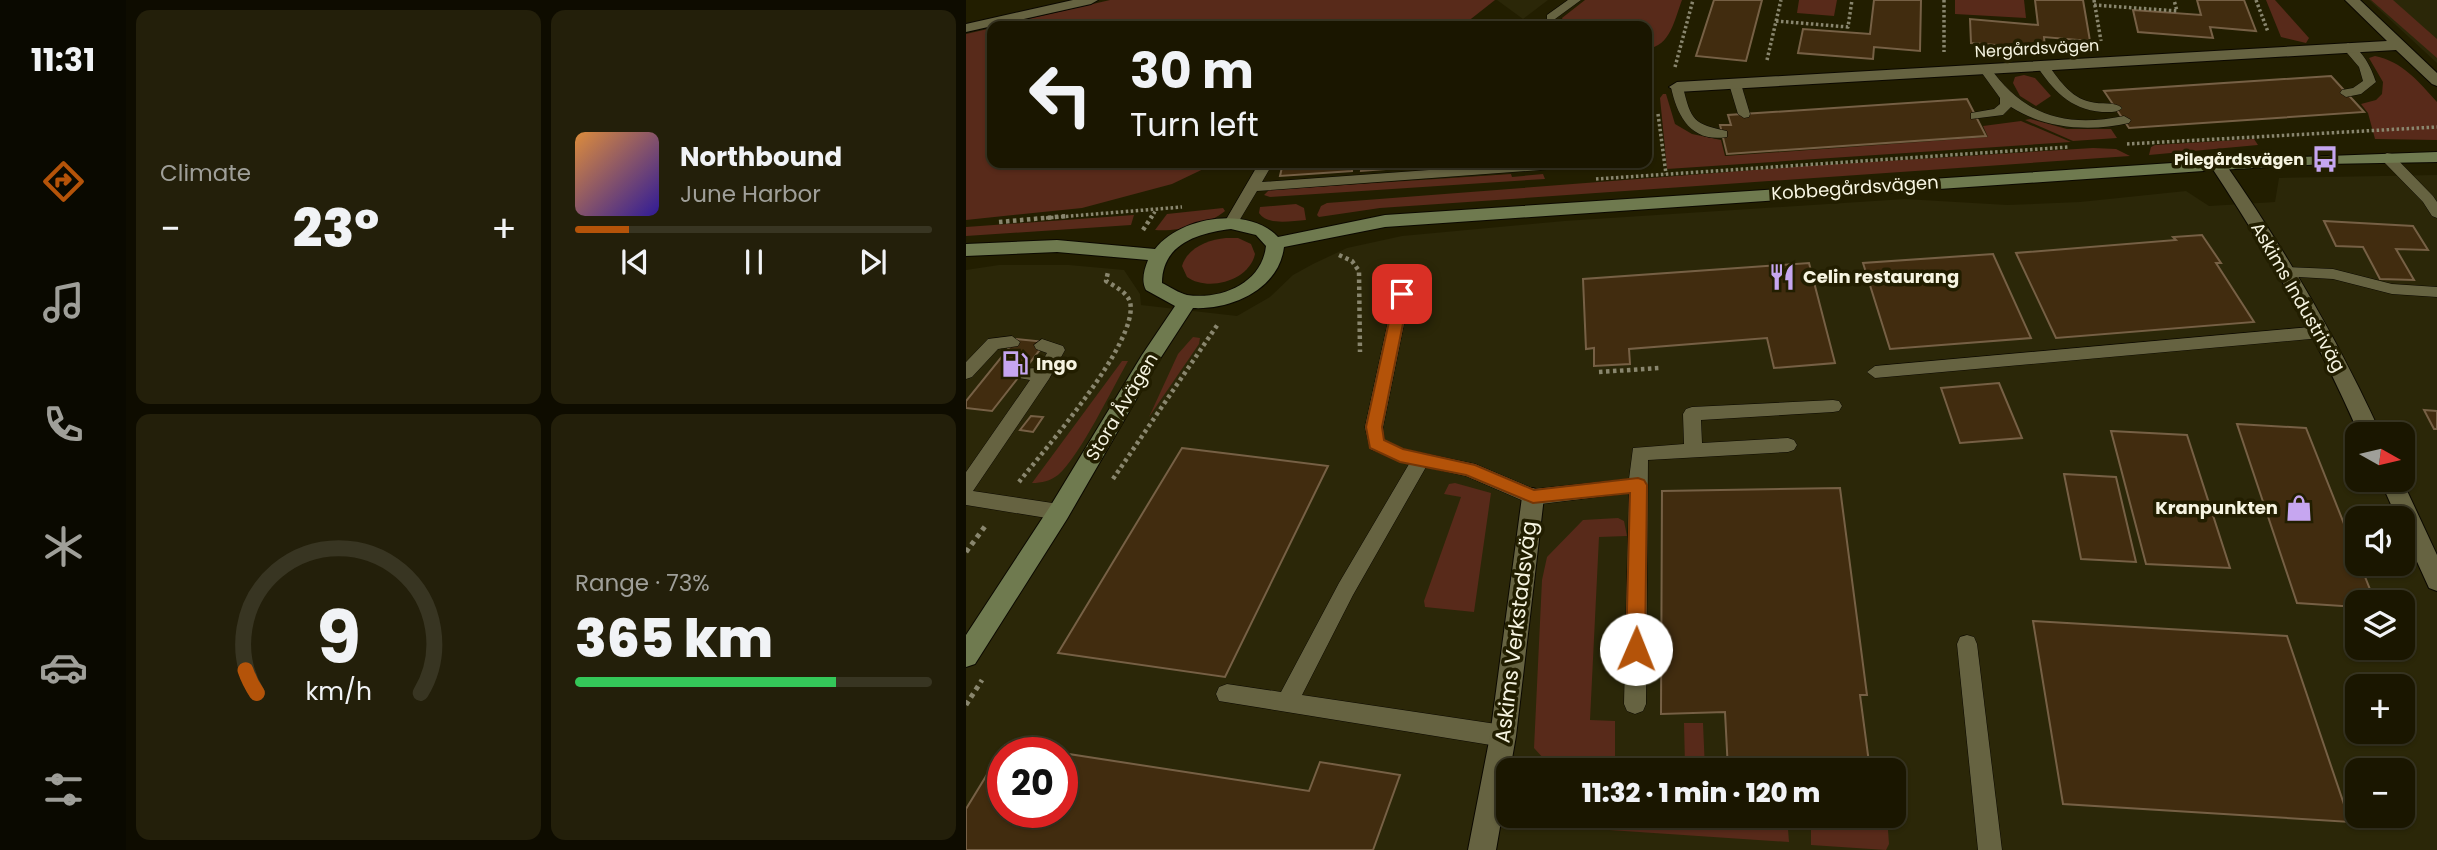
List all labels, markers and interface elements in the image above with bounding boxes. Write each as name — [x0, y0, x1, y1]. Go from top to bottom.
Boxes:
street label: Nergårdsvägen — [1974, 34, 2100, 63]
text: 11:31 — [31, 37, 95, 82]
text: 30 m — [1130, 37, 1254, 105]
icon: left — [1015, 49, 1106, 140]
text: Turn left — [1130, 102, 1259, 147]
text: Northbound — [680, 139, 842, 175]
bus stop icon: Pilegårdsvägen — [2310, 144, 2340, 174]
place label: Pilegårdsvägen — [2174, 148, 2304, 171]
icon: directions — [39, 157, 88, 206]
text: Climate — [160, 157, 251, 189]
street label: Kobbegårdsvägen — [1771, 169, 1939, 206]
text: June Harbor — [680, 178, 821, 210]
text: 23° — [293, 192, 379, 265]
text: − — [160, 202, 181, 255]
text: + — [491, 202, 517, 255]
street label: Askims Industriväg — [2245, 217, 2352, 376]
icon: previous — [616, 243, 654, 281]
icon: pause — [735, 243, 773, 281]
icon: next — [854, 243, 892, 281]
restaurant icon: Celin restaurang — [1767, 262, 1797, 292]
pin — [1372, 264, 1432, 324]
place label: Celin restaurang — [1803, 264, 1959, 289]
icon: arrive — [1383, 275, 1421, 313]
icon: music — [39, 278, 88, 327]
street label: Stora Åvägen — [1080, 348, 1164, 465]
fuel station icon: Ingo — [1000, 349, 1030, 379]
place label: Ingo — [1036, 351, 1077, 376]
icon: phone — [39, 400, 88, 449]
north arrow — [2345, 422, 2415, 492]
map controls — [2345, 422, 2415, 828]
shop icon: Kranpunkten — [2284, 493, 2314, 523]
place label: Kranpunkten — [2155, 495, 2278, 520]
button: sound — [2345, 506, 2415, 576]
street label: Askims Verkstadsväg — [1488, 519, 1544, 745]
icon: climate — [39, 522, 88, 571]
text: Range · 73% — [575, 567, 710, 599]
text: 9 — [316, 587, 361, 688]
button: layers — [2345, 590, 2415, 660]
text: 365 km — [575, 602, 773, 675]
position arrow — [1599, 612, 1673, 686]
icon: car — [39, 643, 88, 692]
text: km/h — [305, 674, 372, 709]
button: + — [2345, 674, 2415, 744]
speed limit sign: 20 — [987, 737, 1078, 828]
button: − — [2345, 758, 2415, 828]
icon: filters — [39, 765, 88, 814]
text: 11:32 · 1 min · 120 m — [1582, 775, 1820, 811]

